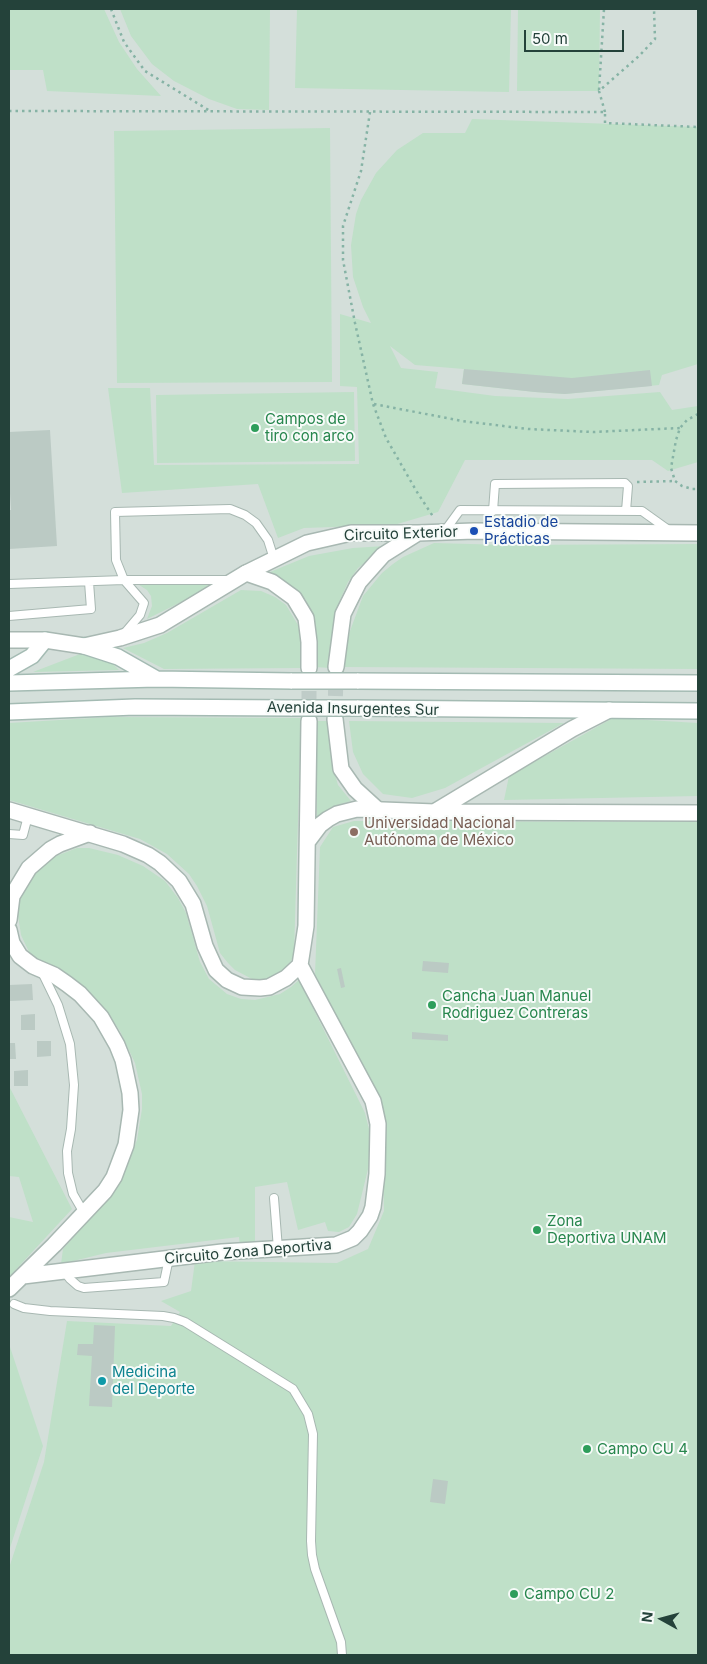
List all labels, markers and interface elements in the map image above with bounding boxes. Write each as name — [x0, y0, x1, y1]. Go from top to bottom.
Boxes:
scale bar — [527, 20, 627, 52]
text: 50 m — [532, 29, 568, 48]
place label: Campos de tiro con arco — [265, 410, 354, 445]
marker: Campos de tiro con arco — [249, 422, 261, 434]
place label: Estadio de Prácticas — [484, 513, 558, 548]
street label: Circuito Exterior — [344, 523, 458, 545]
marker: Estadio de Prácticas — [468, 525, 480, 537]
street label: Avenida Insurgentes Sur — [267, 698, 439, 720]
place label: Universidad Nacional Autónoma de México — [364, 814, 515, 849]
marker: Universidad Nacional Autónoma de México — [348, 826, 360, 838]
place label: Cancha Juan Manuel Rodriguez Contreras — [442, 987, 591, 1022]
marker: Cancha Juan Manuel Rodriguez Contreras — [426, 999, 438, 1011]
place label: Zona Deportiva UNAM — [547, 1212, 667, 1247]
marker: Zona Deportiva UNAM — [531, 1224, 543, 1236]
street label: Circuito Zona Deportiva — [164, 1236, 332, 1268]
place label: Medicina del Deporte — [112, 1363, 195, 1398]
marker: Medicina del Deporte — [96, 1375, 108, 1387]
place label: Campo CU 4 — [597, 1440, 688, 1458]
marker: Campo CU 4 — [581, 1443, 593, 1455]
place label: Campo CU 2 — [524, 1585, 614, 1603]
marker: Campo CU 2 — [508, 1588, 520, 1600]
north arrow — [637, 1594, 687, 1644]
text: N — [638, 1611, 656, 1623]

